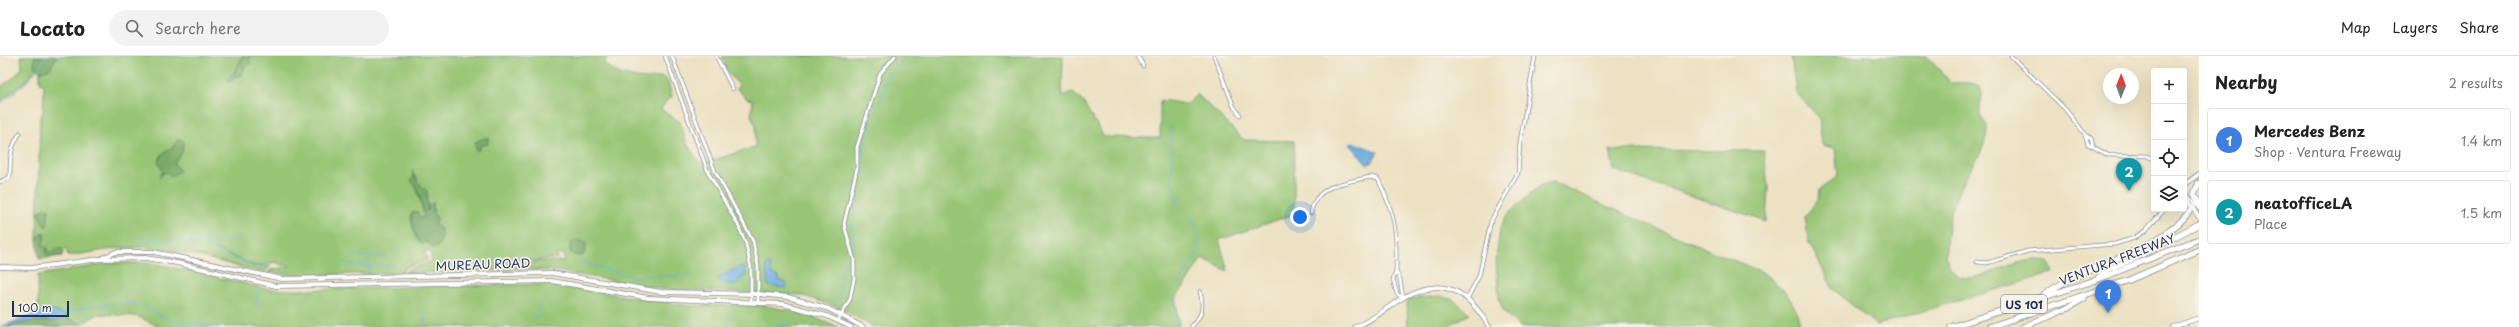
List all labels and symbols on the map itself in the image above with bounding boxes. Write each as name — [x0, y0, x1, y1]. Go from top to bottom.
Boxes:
north arrow — [2103, 68, 2139, 104]
pin: 2 — [2116, 158, 2142, 191]
your location — [1290, 207, 1310, 227]
street label: VENTURA FREEWAY — [2056, 228, 2178, 289]
street label: MUREAU ROAD — [435, 253, 531, 275]
pin: 1 — [2095, 280, 2121, 313]
road number: US 101 — [2001, 295, 2047, 313]
scale bar — [12, 299, 69, 318]

